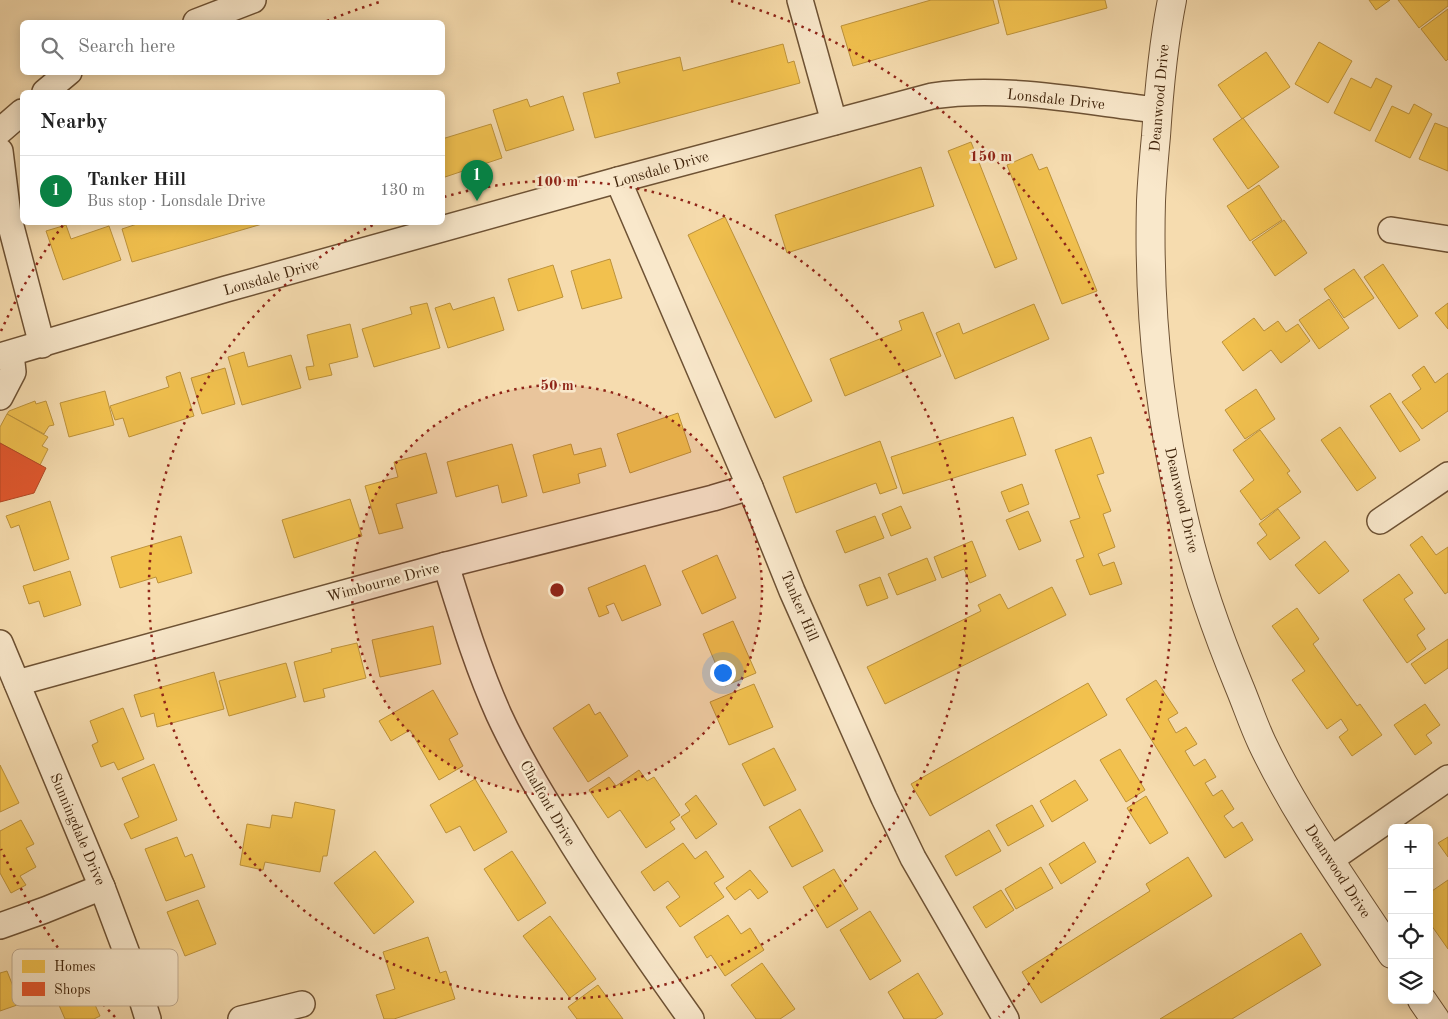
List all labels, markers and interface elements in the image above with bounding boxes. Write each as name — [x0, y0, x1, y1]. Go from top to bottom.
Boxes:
search box — [20, 20, 445, 75]
icon: search — [38, 34, 66, 62]
text: Search here — [78, 38, 175, 57]
street label: Deanwood Drive — [1148, 44, 1173, 153]
street label: Lonsdale Drive — [1006, 88, 1106, 113]
text: Nearby — [40, 112, 108, 133]
street label: Lonsdale Drive — [612, 150, 711, 191]
text: 150 m — [970, 150, 1012, 165]
pin: 1 — [461, 160, 493, 201]
text: Tanker Hill — [87, 171, 186, 190]
text: 100 m — [536, 175, 578, 190]
text: 1 — [51, 183, 61, 199]
text: 130 m — [380, 183, 425, 199]
text: Bus stop · Lonsdale Drive — [87, 194, 265, 210]
street label: Lonsdale Drive — [222, 258, 321, 299]
text: 50 m — [540, 379, 574, 394]
street label: Deanwood Drive — [1161, 446, 1200, 555]
street label: Wimbourne Drive — [325, 561, 441, 606]
street label: Tanker Hill — [777, 569, 820, 644]
centre of rings — [548, 581, 566, 599]
your location — [710, 660, 736, 686]
street label: Chalfont Drive — [516, 759, 577, 849]
street label: Sunningdale Drive — [46, 771, 107, 888]
street label: Deanwood Drive — [1301, 822, 1372, 921]
map controls — [1388, 824, 1433, 1004]
button: + — [1388, 824, 1433, 869]
button: − — [1388, 869, 1433, 914]
button: locate — [1388, 914, 1433, 959]
legend — [12, 949, 178, 1006]
button: layers — [1388, 959, 1433, 1004]
text: Homes — [54, 960, 96, 974]
text: Shops — [54, 983, 91, 997]

